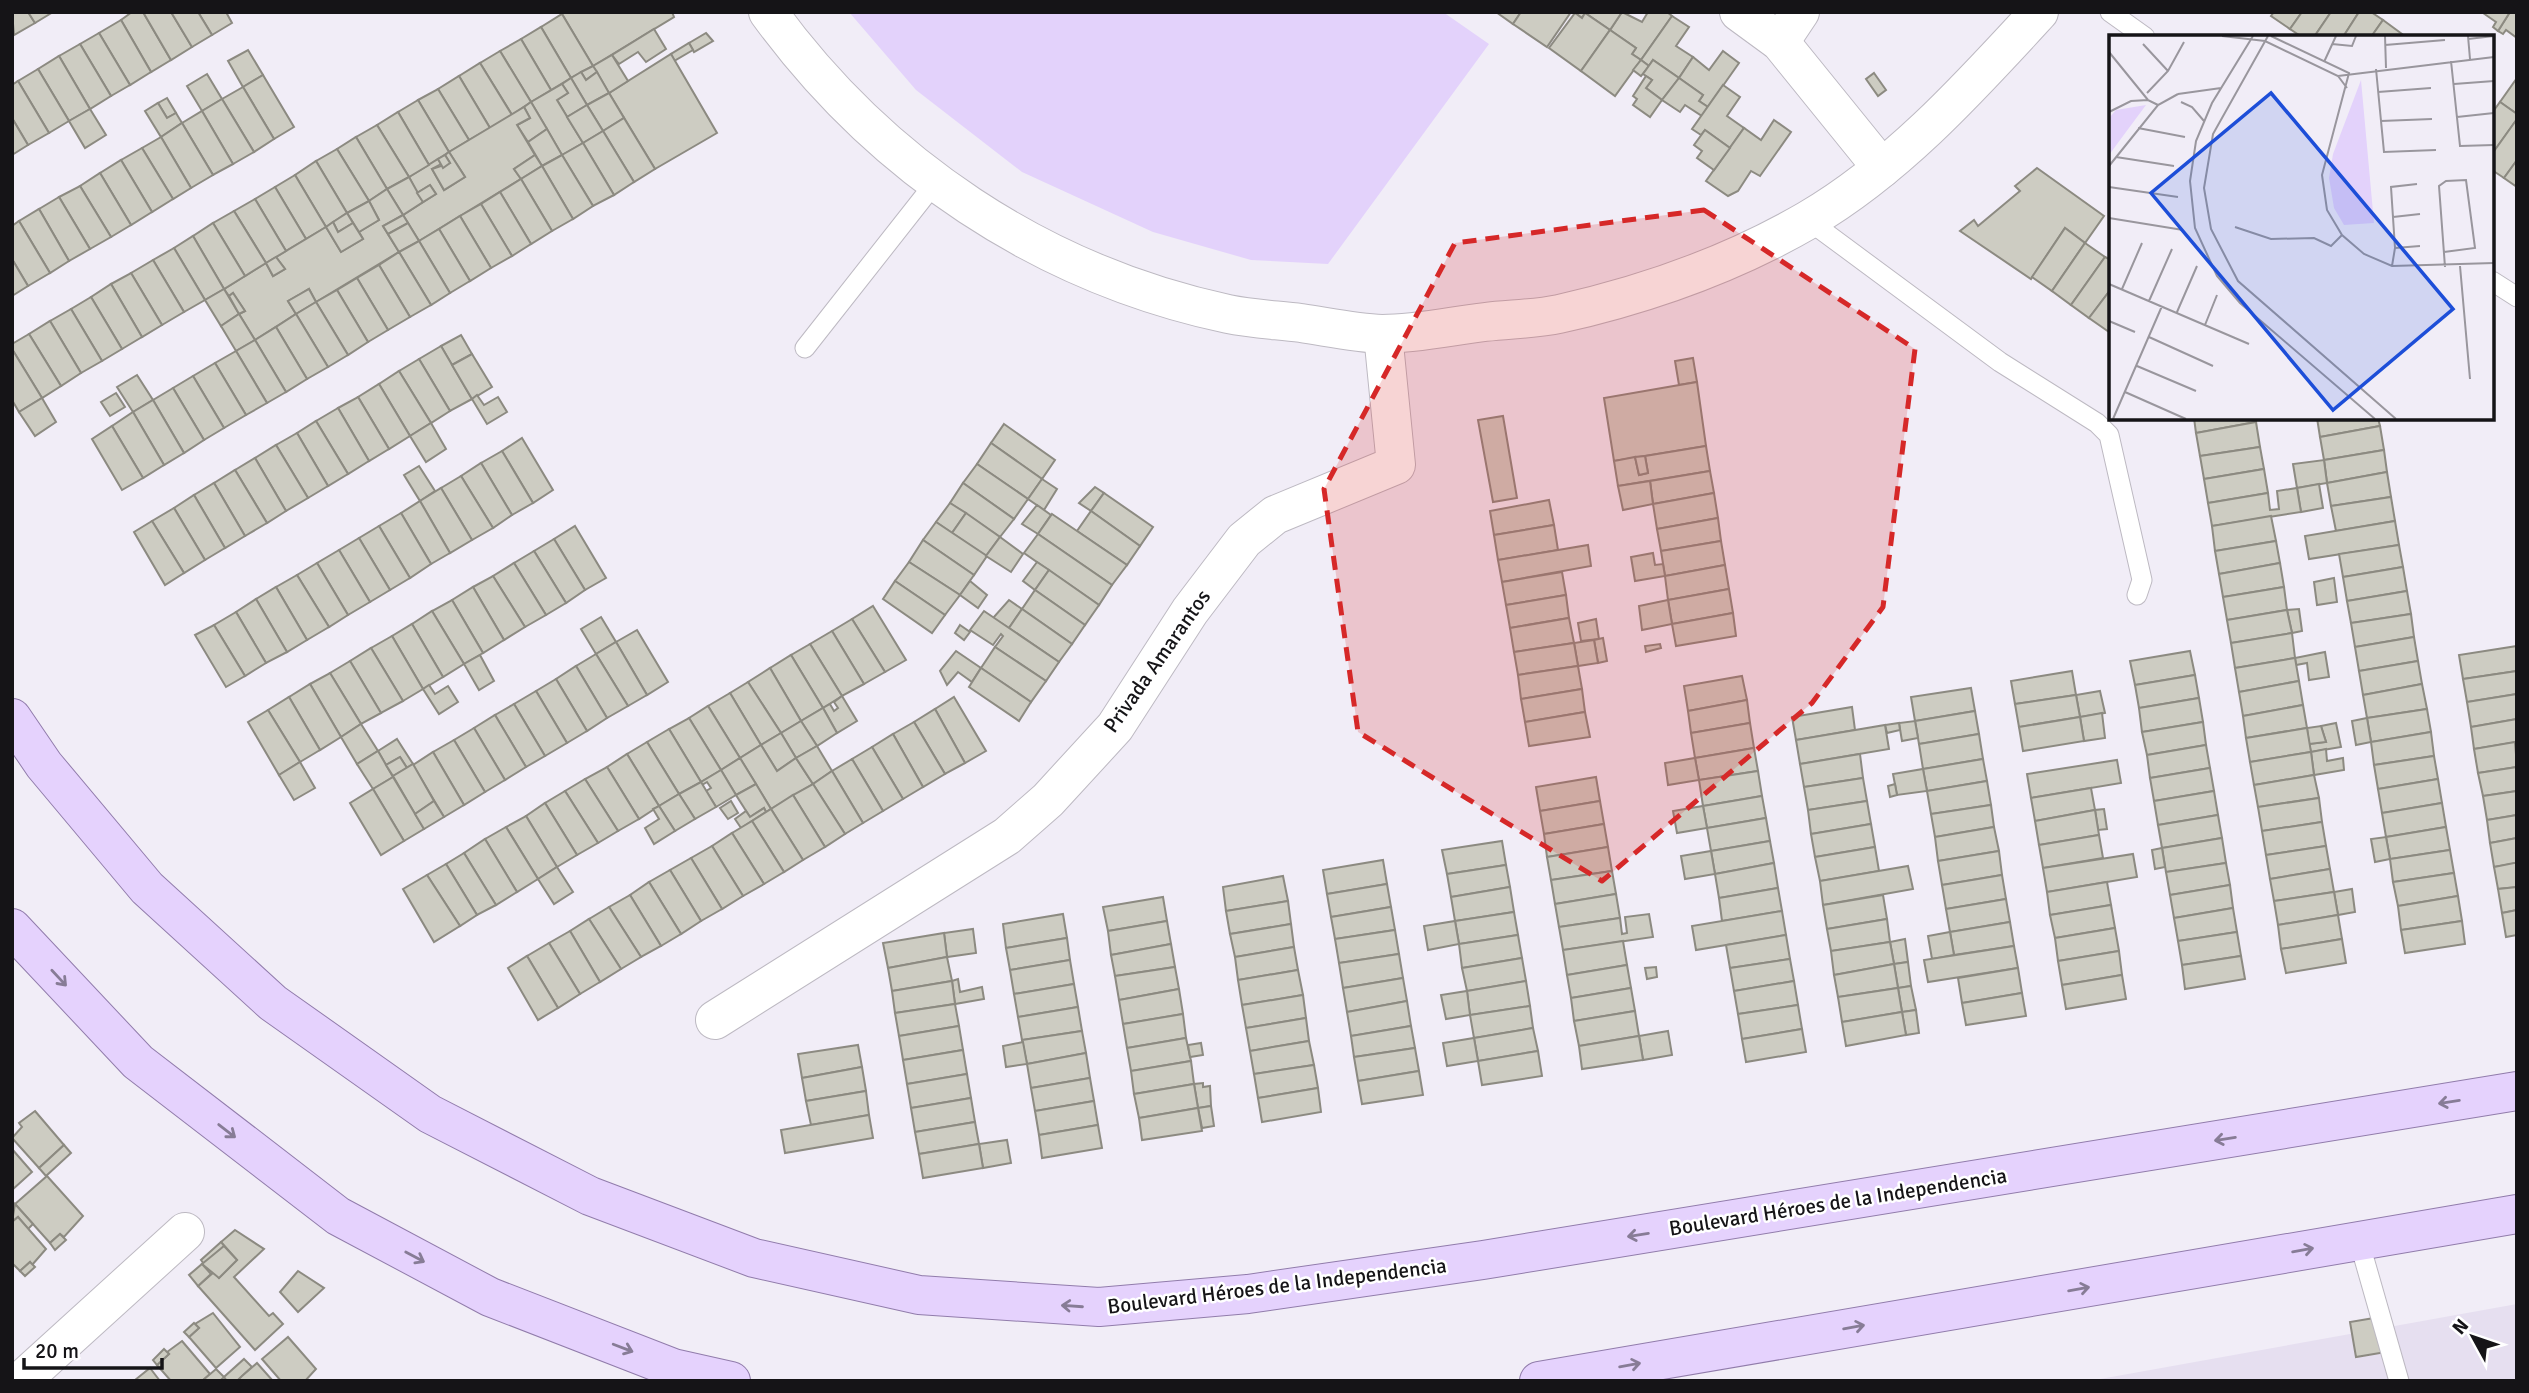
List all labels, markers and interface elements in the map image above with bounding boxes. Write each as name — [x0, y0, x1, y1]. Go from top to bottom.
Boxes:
inset map — [2109, 35, 2494, 420]
street label: Privada Amarantos — [1098, 584, 1216, 738]
one-way arrow — [51, 969, 67, 987]
one-way arrow — [2438, 1096, 2461, 1109]
one-way arrow — [217, 1123, 236, 1138]
one-way arrow — [2214, 1133, 2237, 1146]
street label: Boulevard Héroes de la Independencia — [1667, 1162, 2009, 1242]
one-way arrow — [1627, 1229, 1650, 1242]
one-way arrow — [2291, 1243, 2314, 1256]
one-way arrow — [404, 1251, 425, 1264]
street label: Boulevard Héroes de la Independencia — [1106, 1252, 1448, 1320]
one-way arrow — [2067, 1282, 2090, 1295]
one-way arrow — [1061, 1299, 1084, 1312]
north arrow — [2438, 1302, 2508, 1372]
text: N — [2447, 1314, 2474, 1339]
one-way arrow — [1843, 1320, 1865, 1333]
scale bar — [24, 1326, 163, 1370]
text: 20 m — [35, 1338, 79, 1364]
one-way arrow — [611, 1343, 633, 1356]
one-way arrow — [1618, 1358, 1641, 1371]

